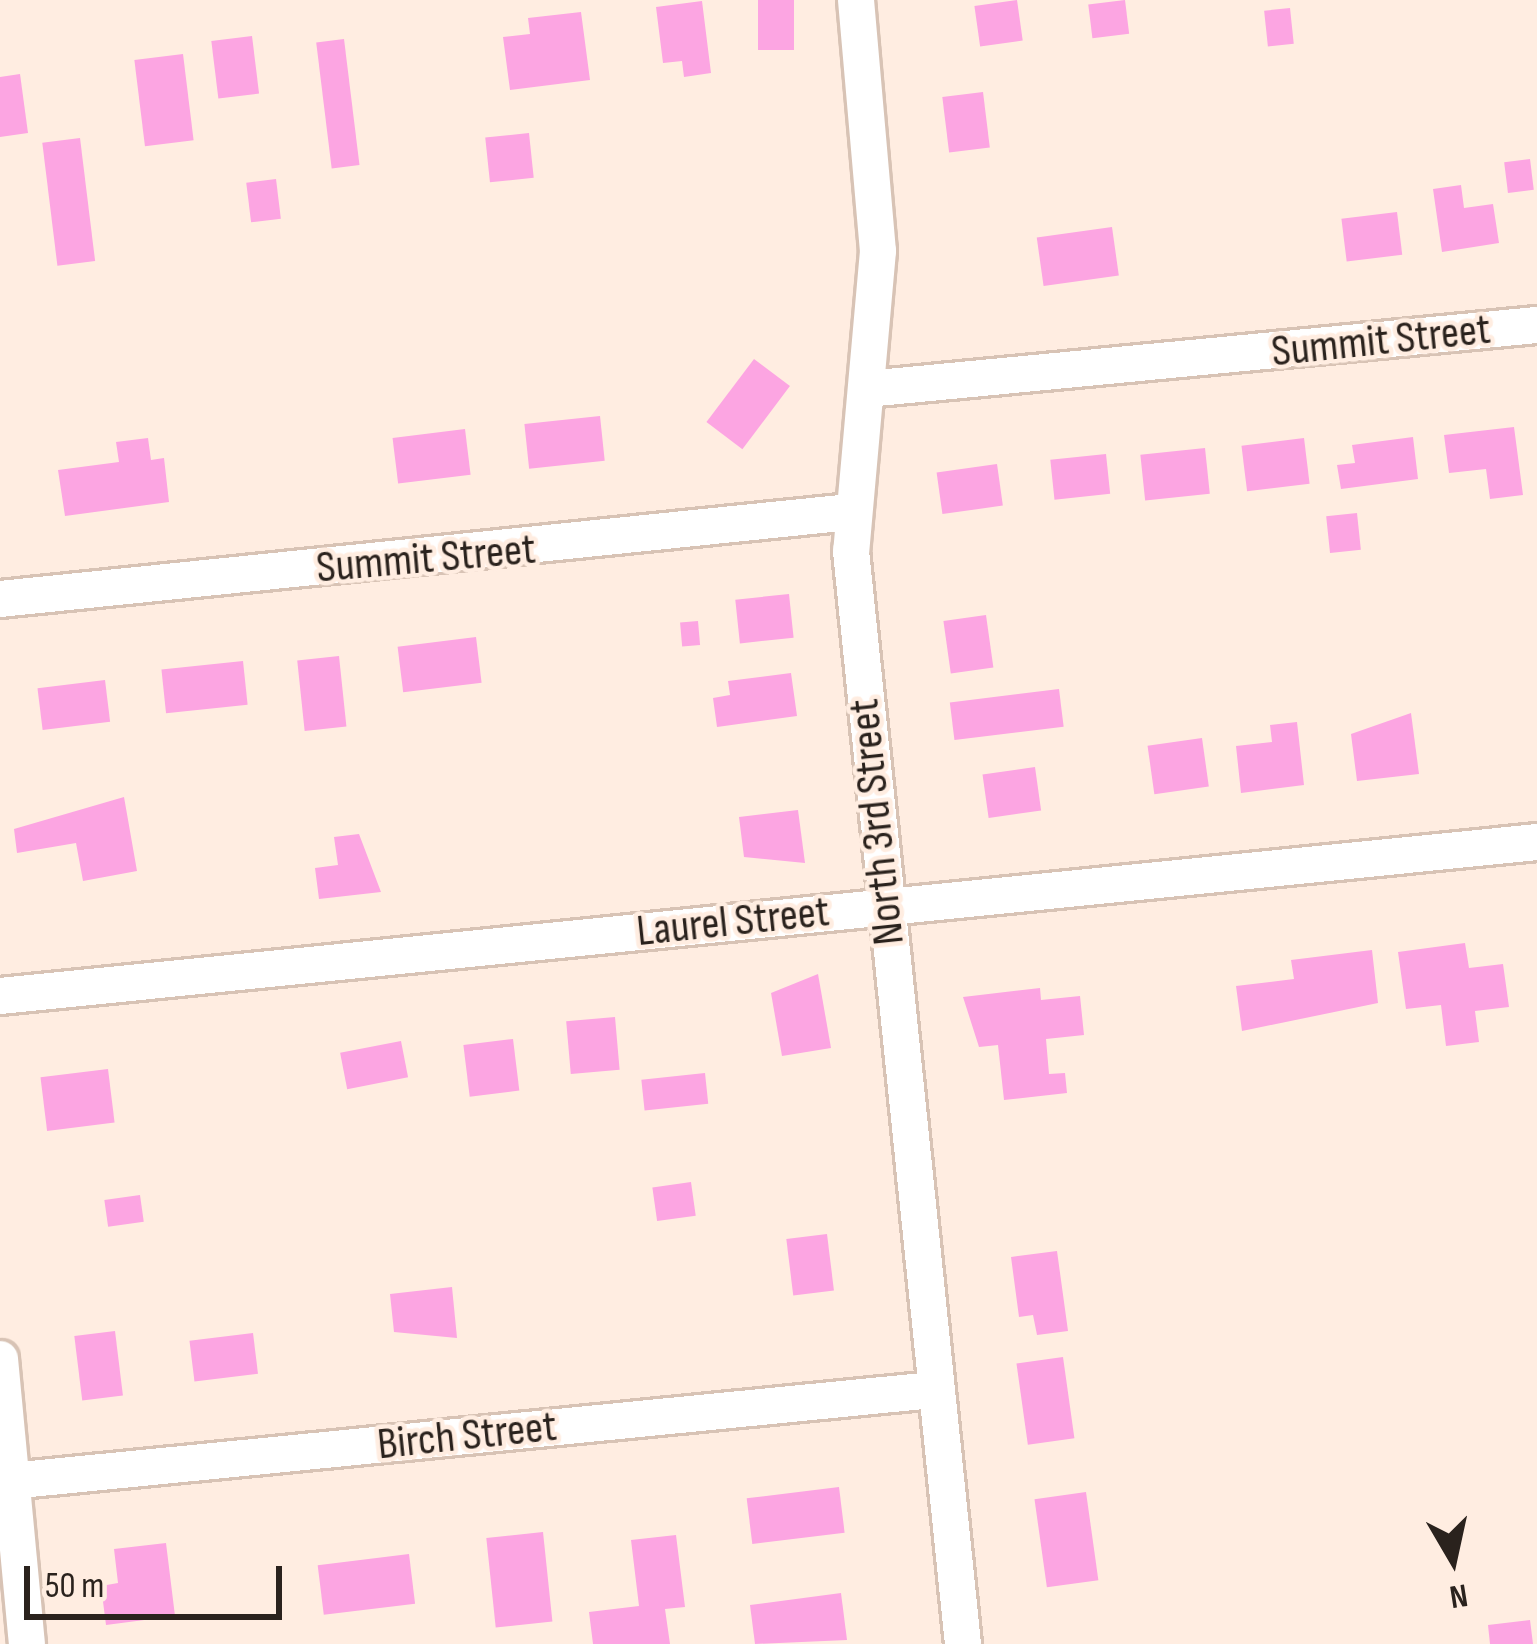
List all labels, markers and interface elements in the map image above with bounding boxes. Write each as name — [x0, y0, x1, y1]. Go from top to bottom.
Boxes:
street label: Summit Street — [1269, 303, 1493, 379]
street label: Summit Street — [314, 523, 538, 595]
street label: North 3rd Street — [837, 696, 917, 948]
street label: Laurel Street — [634, 885, 832, 959]
street label: Birch Street — [375, 1400, 559, 1472]
north arrow — [1393, 1500, 1513, 1620]
scale bar — [30, 1542, 288, 1616]
text: 50 m — [45, 1565, 104, 1608]
text: N — [1447, 1574, 1470, 1617]

